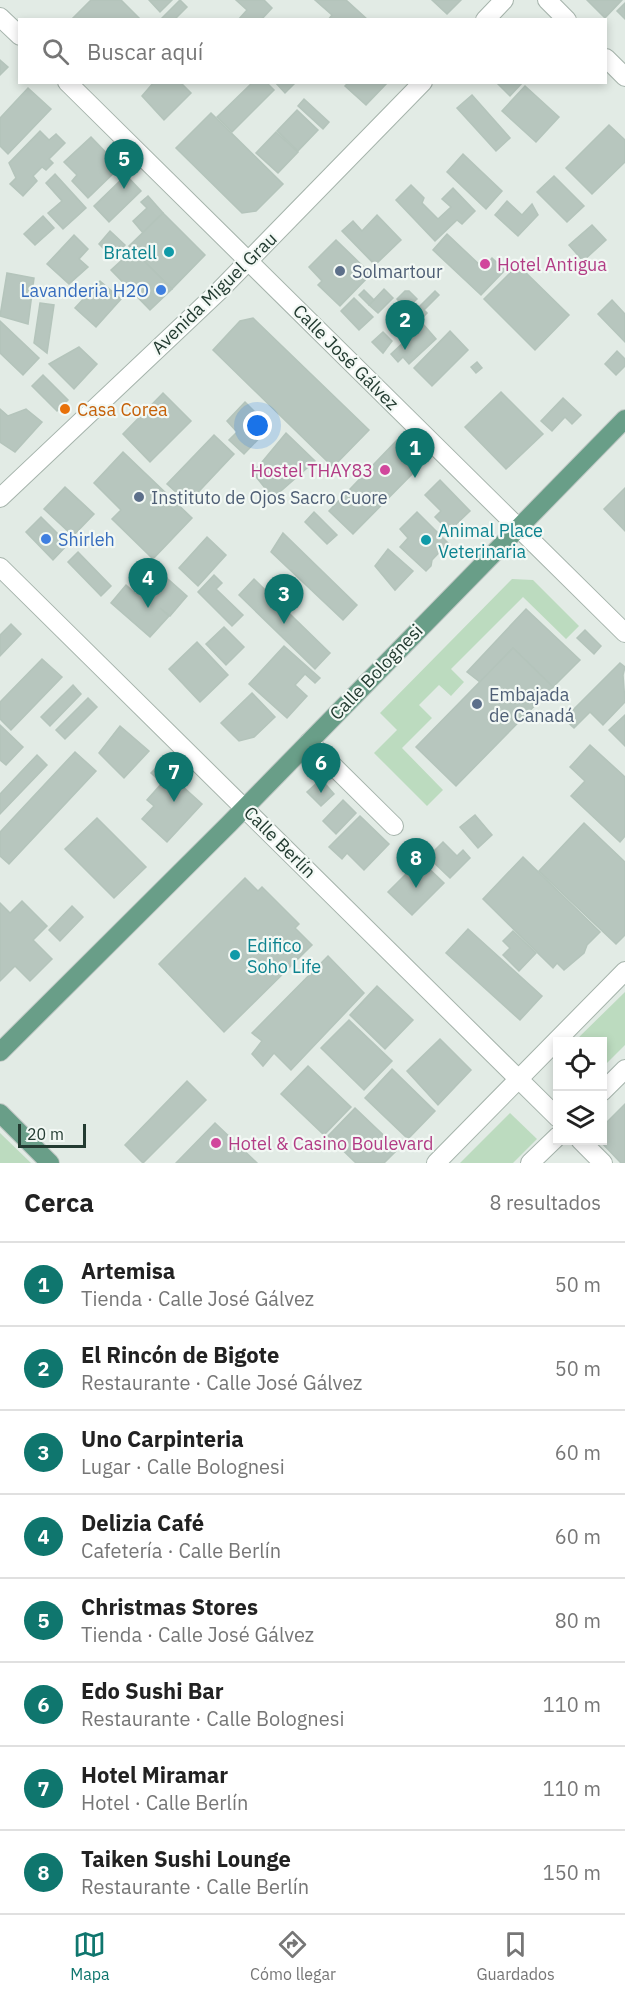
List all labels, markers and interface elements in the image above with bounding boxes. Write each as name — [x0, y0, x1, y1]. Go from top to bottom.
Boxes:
search box — [18, 18, 607, 84]
icon: search — [39, 35, 72, 68]
text: Buscar aquí — [87, 37, 203, 66]
pin: 5 — [104, 140, 144, 189]
street label: Avenida Miguel Grau — [146, 227, 282, 359]
place label: Bratell — [103, 241, 157, 264]
marker: Bratell — [162, 245, 176, 259]
place label: Hotel Antigua — [497, 253, 607, 276]
marker: Hotel Antigua — [478, 257, 492, 271]
place label: Solmartour — [352, 260, 443, 283]
marker: Solmartour — [333, 264, 347, 278]
place label: Lavanderia H2O — [20, 279, 149, 302]
marker: Lavanderia H2O — [154, 283, 168, 297]
street label: Calle José Gálvez — [288, 299, 404, 415]
pin: 2 — [386, 300, 424, 350]
place label: Casa Corea — [77, 398, 168, 421]
marker: Casa Corea — [58, 402, 72, 416]
your location — [243, 411, 272, 440]
pin: 1 — [396, 428, 434, 478]
place label: Hostel THAY83 — [250, 459, 373, 482]
marker: Hostel THAY83 — [378, 463, 392, 477]
place label: Instituto de Ojos Sacro Cuore — [151, 486, 388, 509]
marker: Instituto de Ojos Sacro Cuore — [132, 490, 146, 504]
place label: Animal Place Veterinaria — [438, 519, 543, 563]
place label: Shirleh — [58, 528, 115, 551]
marker: Shirleh — [39, 532, 53, 546]
marker: Animal Place Veterinaria — [419, 533, 433, 547]
pin: 4 — [128, 558, 168, 608]
pin: 3 — [264, 574, 304, 624]
street label: Calle Bolognesi — [325, 619, 427, 725]
place label: Embajada de Canadá — [489, 683, 575, 727]
marker: Embajada de Canadá — [470, 697, 484, 711]
pin: 6 — [302, 744, 340, 793]
pin: 7 — [154, 752, 194, 802]
street label: Calle Berlín — [239, 801, 321, 883]
pin: 8 — [396, 838, 436, 888]
place label: Edifico Soho Life — [247, 934, 321, 978]
marker: Edifico Soho Life — [228, 948, 242, 962]
map controls — [553, 1037, 607, 1145]
button: locate — [553, 1037, 607, 1091]
button: layers — [553, 1091, 607, 1145]
scale bar — [18, 1121, 86, 1148]
text: 20 m — [27, 1124, 64, 1144]
place label: Hotel & Casino Boulevard — [228, 1132, 433, 1155]
marker: Hotel & Casino Boulevard — [209, 1136, 223, 1150]
text: Cerca — [24, 1185, 94, 1219]
text: 8 resultados — [489, 1189, 601, 1216]
text: Artemisa — [81, 1256, 175, 1285]
text: 1 — [38, 1271, 50, 1298]
text: 50 m — [555, 1271, 601, 1298]
text: Tienda · Calle José Gálvez — [81, 1285, 314, 1312]
text: El Rincón de Bigote — [81, 1340, 279, 1369]
text: 2 — [38, 1355, 50, 1382]
text: 50 m — [555, 1355, 601, 1382]
text: Restaurante · Calle José Gálvez — [81, 1369, 362, 1396]
text: Uno Carpinteria — [81, 1424, 244, 1453]
text: 3 — [38, 1439, 50, 1466]
text: 60 m — [555, 1439, 601, 1466]
text: Lugar · Calle Bolognesi — [81, 1453, 285, 1480]
text: Delizia Café — [81, 1508, 204, 1537]
text: 4 — [38, 1523, 50, 1550]
text: 60 m — [555, 1523, 601, 1550]
text: Cafetería · Calle Berlín — [81, 1537, 281, 1564]
text: Christmas Stores — [81, 1592, 258, 1621]
text: 5 — [38, 1607, 50, 1634]
text: 80 m — [555, 1607, 601, 1634]
text: Tienda · Calle José Gálvez — [81, 1621, 314, 1648]
text: Edo Sushi Bar — [81, 1676, 224, 1705]
text: 6 — [38, 1691, 50, 1718]
text: 110 m — [543, 1691, 601, 1718]
text: Restaurante · Calle Bolognesi — [81, 1705, 344, 1732]
text: Hotel Miramar — [81, 1760, 228, 1789]
text: 7 — [38, 1775, 50, 1802]
text: 110 m — [543, 1775, 601, 1802]
text: Hotel · Calle Berlín — [81, 1789, 248, 1816]
text: Taiken Sushi Lounge — [81, 1844, 291, 1873]
text: 8 — [38, 1859, 50, 1886]
text: 150 m — [543, 1859, 601, 1886]
text: Restaurante · Calle Berlín — [81, 1873, 309, 1900]
tab: Mapa — [70, 1928, 110, 1984]
tab: Cómo llegar — [250, 1928, 336, 1984]
tab: Guardados — [476, 1928, 555, 1984]

